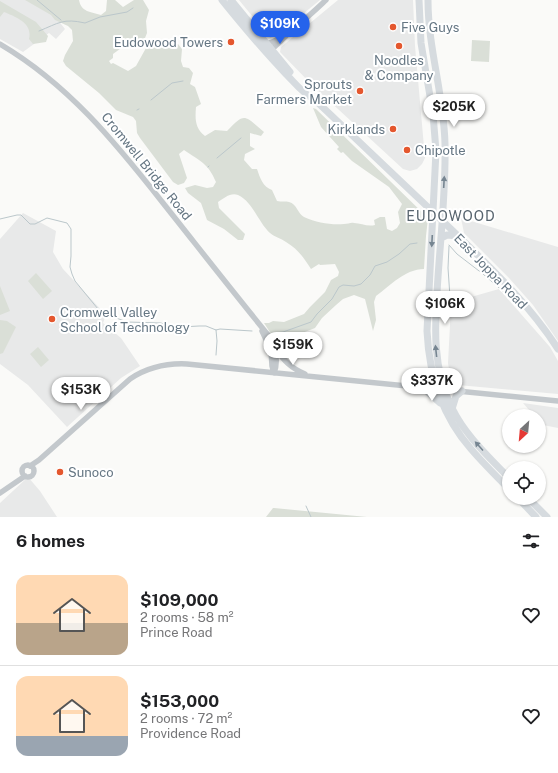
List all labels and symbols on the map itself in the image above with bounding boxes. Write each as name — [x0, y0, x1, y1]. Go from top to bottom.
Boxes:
pin: $109K — [252, 11, 308, 45]
place label: Five Guys — [401, 20, 459, 35]
marker: Five Guys — [388, 22, 398, 32]
place label: Eudowood Towers — [114, 35, 223, 50]
marker: Eudowood Towers — [226, 37, 236, 47]
marker: Noodles & Company — [394, 41, 404, 51]
place label: Noodles & Company — [365, 53, 434, 83]
place label: Sprouts Farmers Market — [256, 77, 352, 107]
marker: Sprouts Farmers Market — [355, 86, 365, 96]
pin: $205K — [426, 94, 482, 128]
street label: Cromwell Bridge Road — [99, 109, 195, 223]
place label: Kirklands — [328, 122, 385, 137]
marker: Kirklands — [388, 124, 398, 134]
place label: Chipotle — [415, 143, 466, 158]
marker: Chipotle — [402, 145, 412, 155]
one-way arrow — [441, 175, 447, 188]
district label: EUDOWOOD — [406, 208, 496, 224]
street label: East Joppa Road — [451, 231, 530, 312]
one-way arrow — [428, 235, 435, 247]
pin: $106K — [417, 291, 473, 325]
place label: Cromwell Valley School of Technology — [60, 305, 190, 335]
marker: Cromwell Valley School of Technology — [47, 314, 57, 324]
pin: $159K — [265, 332, 321, 366]
one-way arrow — [433, 345, 439, 357]
pin: $337K — [404, 368, 460, 402]
pin: $153K — [53, 377, 109, 411]
north arrow — [502, 409, 546, 453]
one-way arrow — [474, 441, 484, 451]
place label: Sunoco — [68, 465, 114, 480]
marker: Sunoco — [55, 467, 65, 477]

